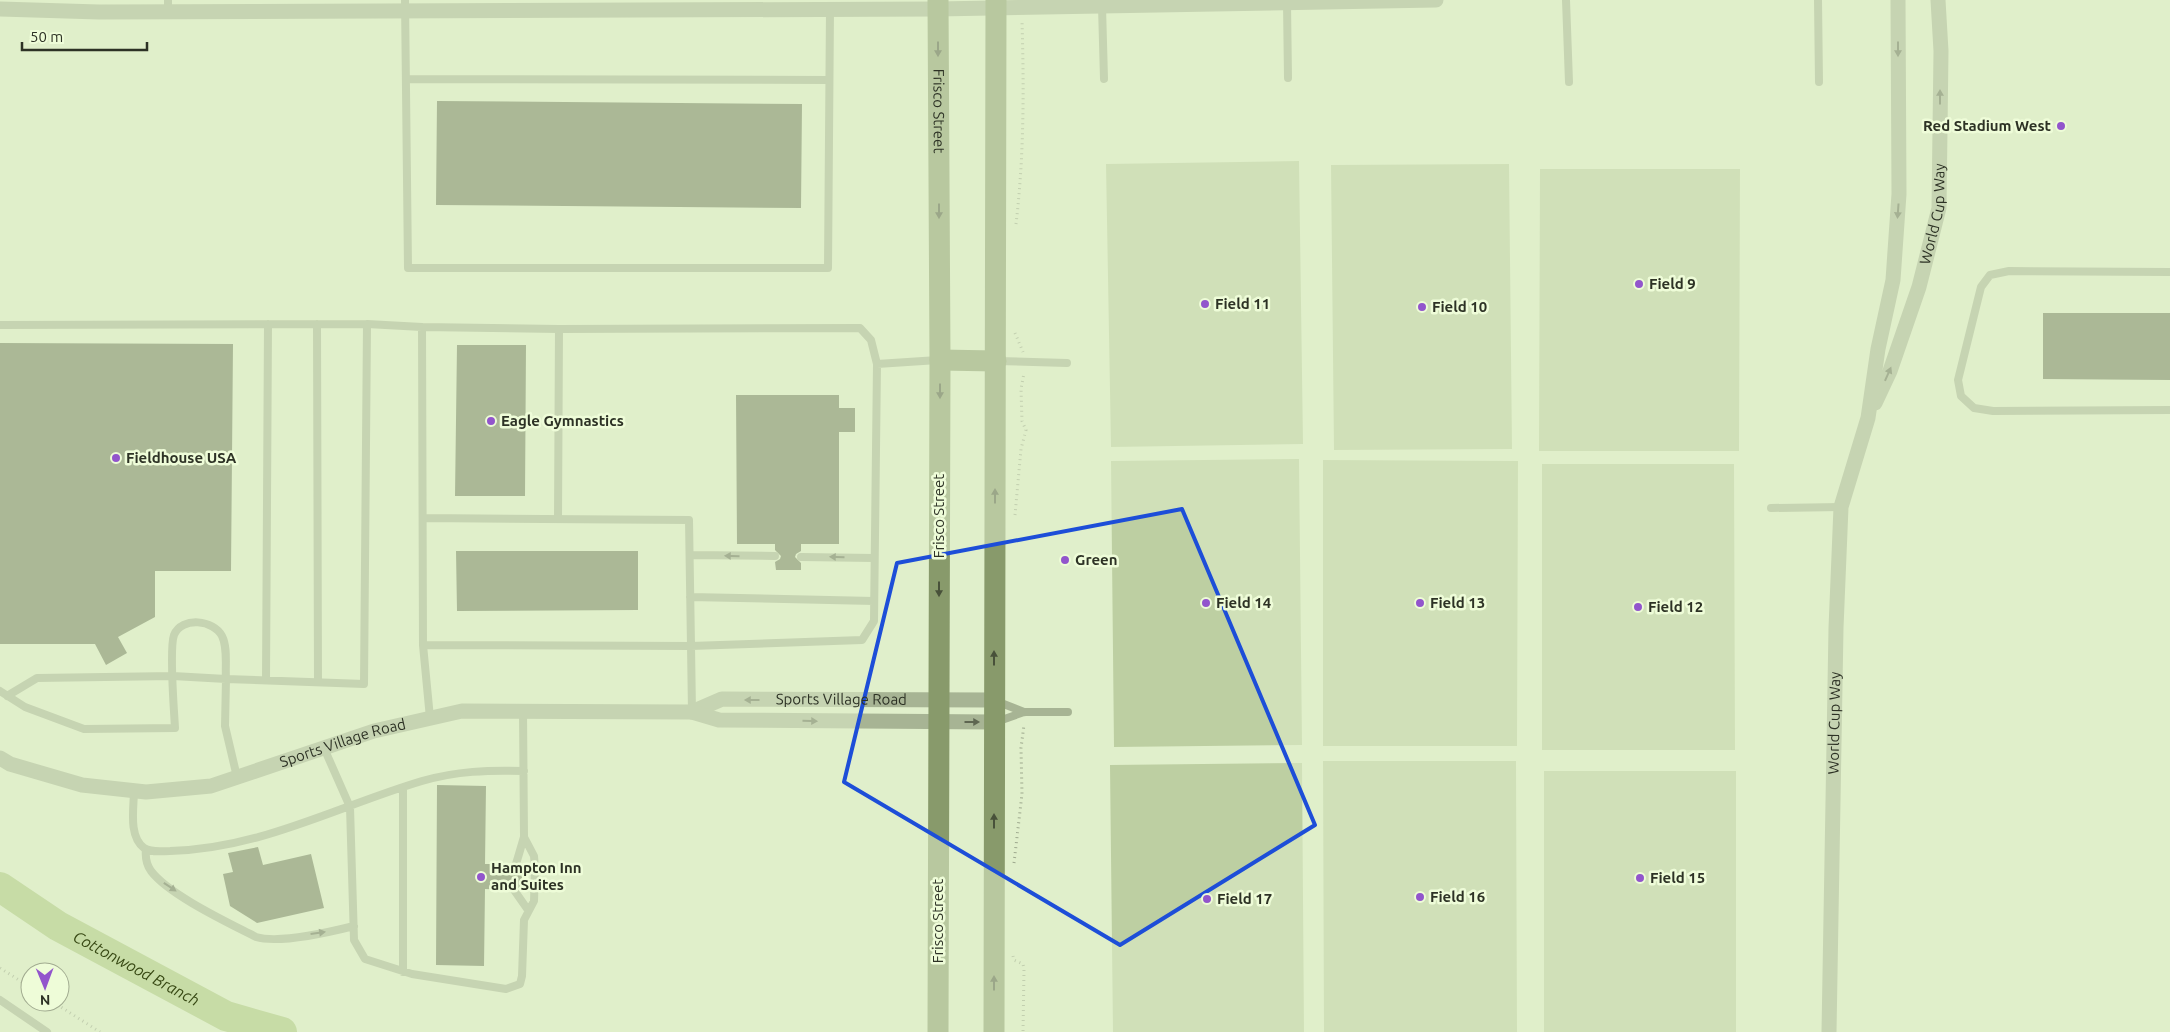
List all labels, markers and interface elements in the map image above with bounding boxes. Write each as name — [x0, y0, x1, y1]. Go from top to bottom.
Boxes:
scale bar — [22, 20, 148, 52]
text: 50 m — [30, 28, 63, 45]
one-way arrow — [934, 41, 942, 57]
one-way arrow — [1894, 41, 1902, 57]
street label: Frisco Street — [930, 69, 948, 153]
one-way arrow — [1936, 89, 1944, 105]
place label: Red Stadium West — [1923, 117, 2052, 134]
marker: Red Stadium West — [2055, 120, 2067, 132]
street label: World Cup Way — [1916, 163, 1948, 266]
one-way arrow — [935, 203, 943, 219]
one-way arrow — [1894, 203, 1902, 219]
place label: Field 9 — [1649, 275, 1696, 292]
marker: Field 9 — [1633, 278, 1645, 290]
place label: Field 11 — [1215, 295, 1270, 312]
marker: Field 11 — [1199, 298, 1211, 310]
place label: Field 10 — [1432, 298, 1487, 315]
marker: Field 10 — [1416, 301, 1428, 313]
one-way arrow — [1885, 367, 1893, 381]
one-way arrow — [936, 383, 944, 399]
place label: Eagle Gymnastics — [501, 412, 624, 429]
marker: Eagle Gymnastics — [485, 415, 497, 427]
place label: Fieldhouse USA — [126, 449, 237, 466]
marker: Fieldhouse USA — [110, 452, 122, 464]
street label: Frisco Street — [930, 474, 947, 558]
one-way arrow — [991, 488, 999, 504]
place label: Green — [1075, 551, 1117, 568]
one-way arrow — [724, 552, 740, 560]
one-way arrow — [829, 553, 845, 561]
marker: Green — [1059, 554, 1071, 566]
one-way arrow — [935, 581, 943, 597]
place label: Field 14 — [1216, 594, 1271, 611]
place label: Field 13 — [1430, 594, 1485, 611]
marker: Field 14 — [1200, 597, 1212, 609]
marker: Field 13 — [1414, 597, 1426, 609]
place label: Field 12 — [1648, 598, 1703, 615]
marker: Field 12 — [1632, 601, 1644, 613]
one-way arrow — [990, 650, 998, 666]
street label: World Cup Way — [1824, 672, 1843, 775]
street label: Sports Village Road — [776, 690, 907, 708]
one-way arrow — [744, 695, 760, 703]
street label: Sports Village Road — [277, 715, 407, 770]
one-way arrow — [802, 717, 818, 725]
one-way arrow — [964, 718, 980, 726]
one-way arrow — [990, 813, 998, 829]
place label: Hampton Inn and Suites — [491, 859, 582, 893]
place label: Field 15 — [1650, 869, 1705, 886]
marker: Hampton Inn and Suites — [475, 871, 487, 883]
marker: Field 15 — [1634, 872, 1646, 884]
street label: Frisco Street — [929, 879, 946, 963]
one-way arrow — [163, 883, 177, 892]
place label: Field 16 — [1430, 888, 1485, 905]
place label: Field 17 — [1217, 890, 1272, 907]
marker: Field 16 — [1414, 891, 1426, 903]
marker: Field 17 — [1201, 893, 1213, 905]
water label: Cottonwood Branch — [70, 927, 203, 1009]
one-way arrow — [311, 929, 327, 937]
north arrow — [20, 962, 70, 1012]
one-way arrow — [990, 975, 998, 991]
text: N — [40, 992, 51, 1008]

